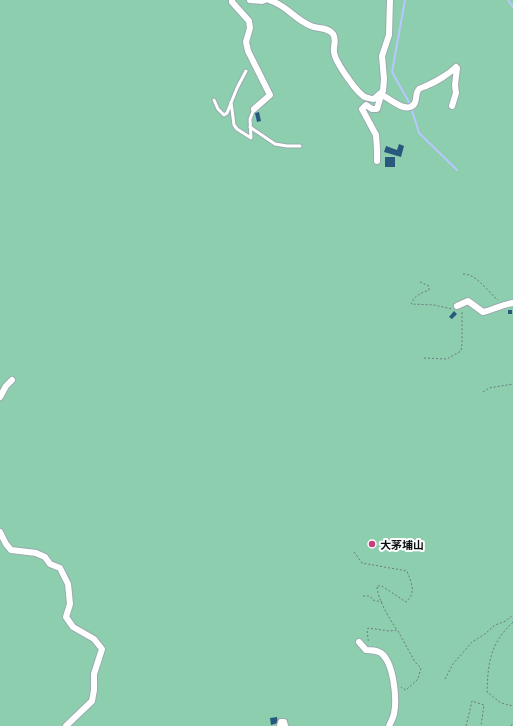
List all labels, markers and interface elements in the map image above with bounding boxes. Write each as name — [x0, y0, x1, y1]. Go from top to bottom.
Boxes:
place label: 大茅埔山 — [380, 537, 424, 552]
marker: 大茅埔山 — [367, 539, 377, 549]

